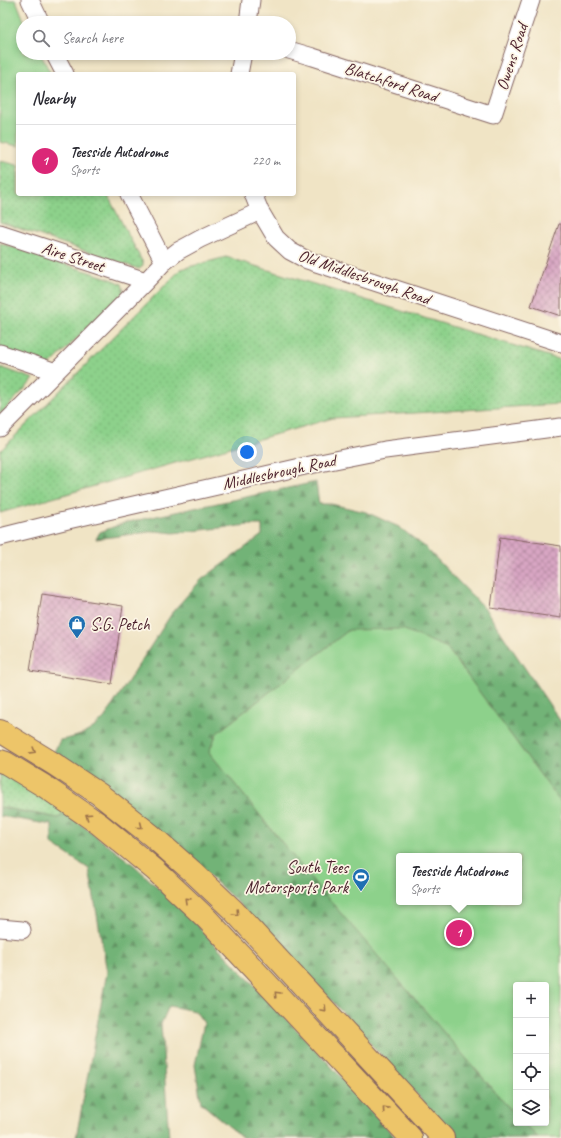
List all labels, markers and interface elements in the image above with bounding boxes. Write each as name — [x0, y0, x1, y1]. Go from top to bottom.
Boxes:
search box — [16, 16, 296, 60]
street label: Owens Road — [491, 19, 533, 93]
icon: search — [30, 27, 52, 49]
text: Search here — [62, 29, 123, 48]
street label: Blatchford Road — [342, 57, 443, 108]
text: Nearby — [32, 88, 75, 109]
text: Teesside Autodrome — [70, 143, 168, 162]
text: 1 — [42, 153, 48, 169]
text: 220 m — [252, 153, 280, 169]
text: Sports — [70, 162, 99, 178]
street label: Aire Street — [39, 237, 109, 278]
street label: Old Middlesbrough Road — [295, 245, 436, 310]
your location — [237, 442, 257, 462]
street label: Middlesbrough Road — [220, 449, 340, 494]
shop icon: S.G. Petch — [67, 614, 87, 639]
place label: S.G. Petch — [90, 614, 150, 635]
one-way arrow — [29, 747, 36, 754]
one-way arrow — [85, 813, 92, 821]
one-way arrow — [135, 821, 142, 828]
popup — [396, 853, 522, 905]
place label: South Tees Motorsports Park — [245, 857, 350, 898]
text: Teesside Autodrome — [410, 862, 508, 881]
sports icon: South Tees Motorsports Park — [351, 867, 371, 892]
text: Sports — [410, 881, 439, 897]
one-way arrow — [184, 897, 192, 905]
one-way arrow — [231, 908, 239, 916]
pin: 1 — [446, 918, 472, 948]
map controls — [513, 982, 549, 1126]
button: + — [513, 982, 549, 1018]
one-way arrow — [274, 991, 282, 999]
one-way arrow — [319, 1004, 327, 1012]
button: − — [513, 1018, 549, 1054]
button: locate — [513, 1054, 549, 1090]
button: layers — [513, 1090, 549, 1126]
one-way arrow — [382, 1106, 389, 1114]

